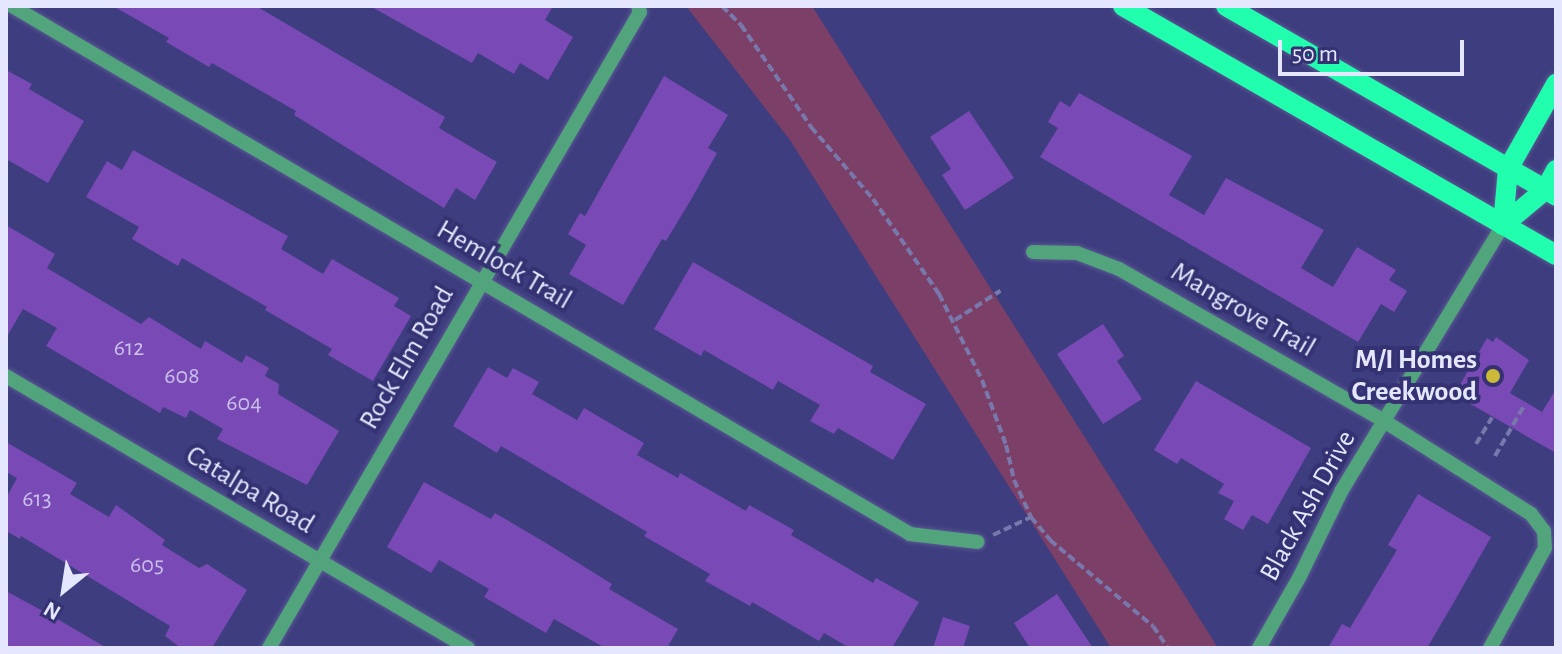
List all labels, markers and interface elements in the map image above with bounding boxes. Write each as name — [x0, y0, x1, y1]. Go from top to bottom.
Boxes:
scale bar — [1282, 24, 1468, 74]
text: 50 m — [1292, 42, 1338, 66]
street label: Hemlock Trail — [431, 213, 577, 317]
street label: Mangrove Trail — [1165, 255, 1321, 365]
street label: Rock Elm Road — [353, 281, 461, 435]
house number: 612 — [114, 335, 144, 363]
place label: M/I Homes Creekwood — [1351, 343, 1477, 409]
house number: 608 — [164, 363, 200, 391]
marker: M/I Homes Creekwood — [1484, 367, 1502, 385]
house number: 604 — [226, 390, 262, 418]
street label: Black Ash Drive — [1253, 425, 1363, 587]
street label: Catalpa Road — [180, 439, 320, 541]
house number: 613 — [22, 486, 52, 514]
north arrow — [24, 550, 104, 630]
house number: 605 — [130, 552, 164, 580]
text: N — [40, 597, 64, 624]

